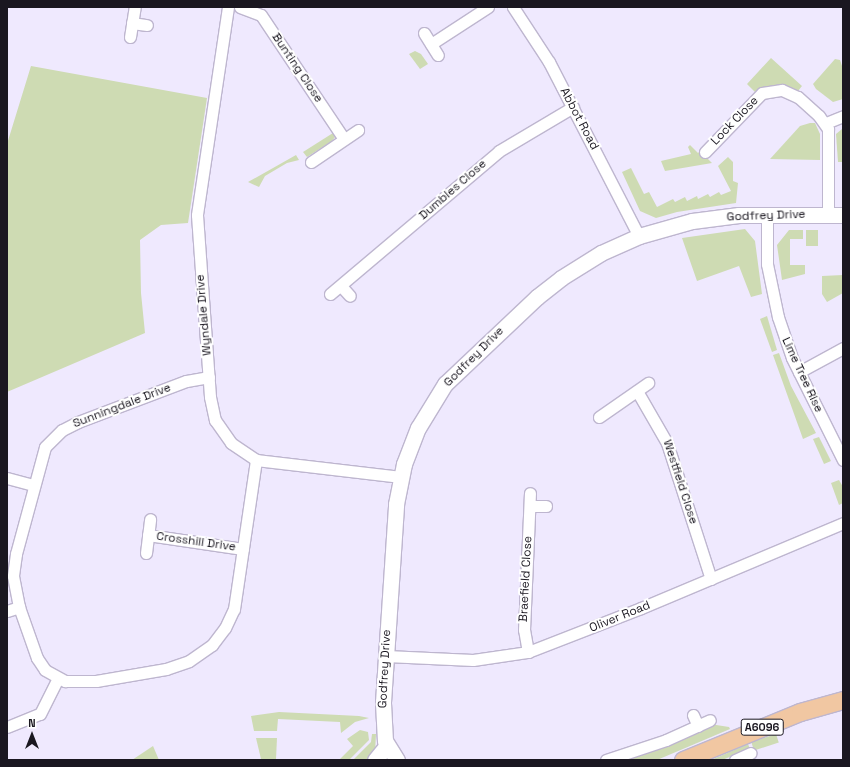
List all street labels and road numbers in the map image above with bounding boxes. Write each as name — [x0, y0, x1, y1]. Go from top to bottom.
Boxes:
street label: Bunting Close — [269, 31, 325, 105]
street label: Abbot Road — [557, 85, 601, 153]
street label: Lock Close — [708, 94, 762, 148]
street label: Dumbles Close — [416, 157, 490, 223]
street label: Godfrey Drive — [726, 207, 806, 225]
street label: Wyndale Drive — [193, 274, 215, 356]
street label: Godfrey Drive — [441, 324, 507, 390]
street label: Lime Tree Rise — [778, 335, 826, 415]
street label: Sunningdale Drive — [71, 381, 173, 431]
street label: Westfield Close — [660, 438, 700, 526]
street label: Crosshill Drive — [155, 529, 237, 555]
street label: Braefield Close — [517, 536, 535, 622]
street label: Oliver Road — [587, 598, 653, 636]
street label: Godfrey Drive — [376, 629, 394, 709]
road number: A6096 — [740, 718, 784, 736]

